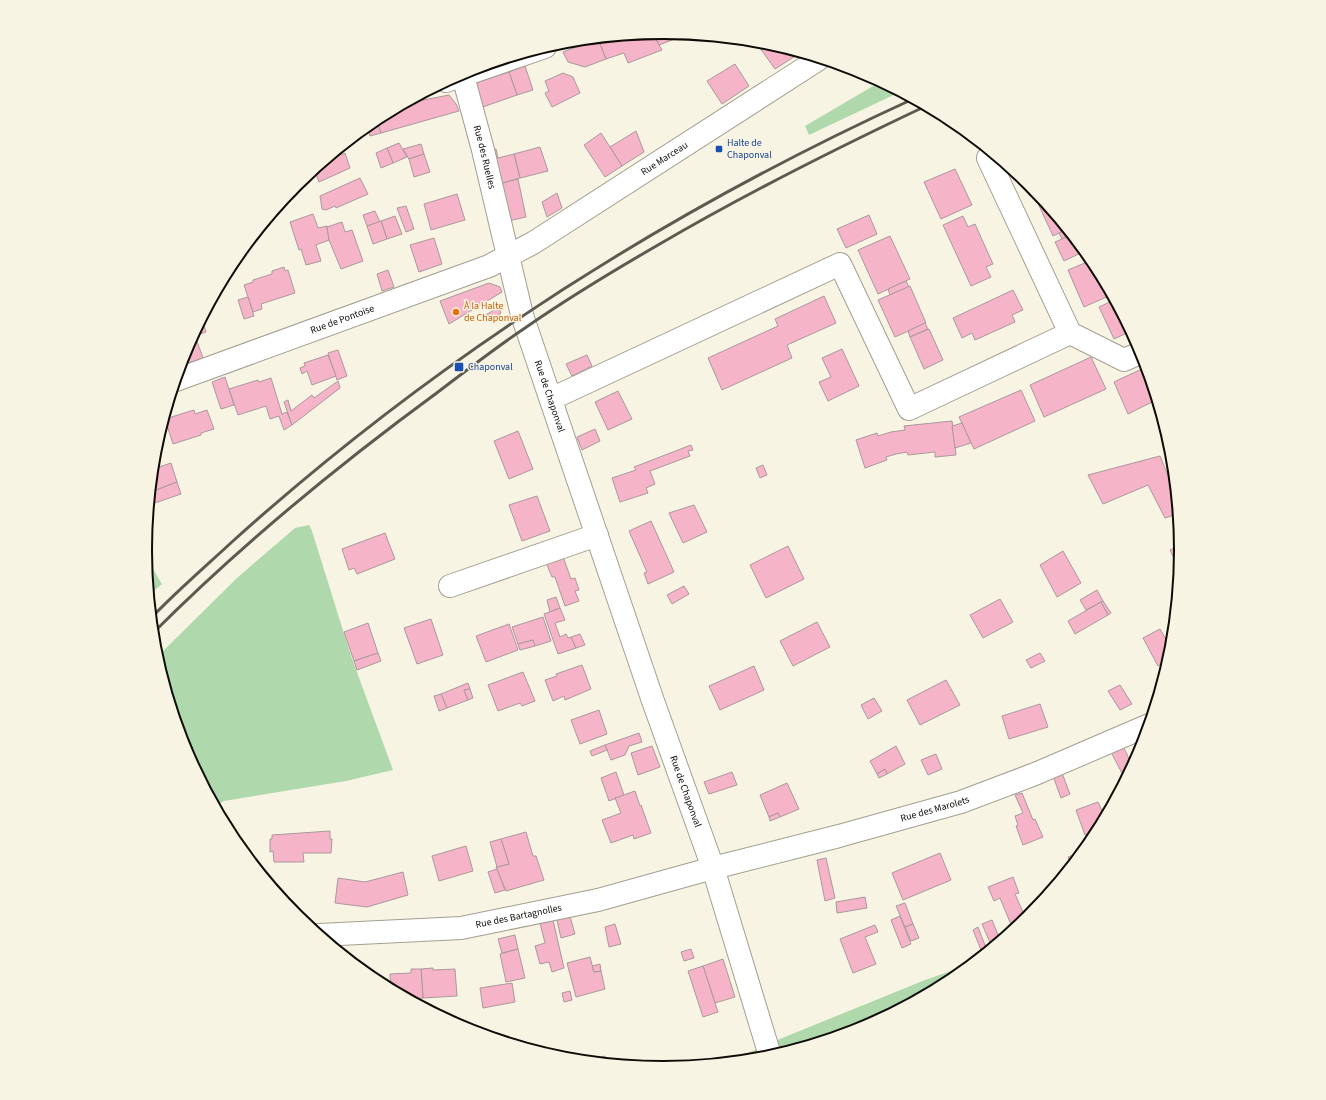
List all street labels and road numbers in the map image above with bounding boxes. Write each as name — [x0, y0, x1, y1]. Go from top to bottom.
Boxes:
street label: Rue des Ruelles — [470, 124, 499, 191]
street label: Rue Marceau — [638, 138, 691, 179]
street label: Rue de Pontoise — [308, 301, 376, 338]
street label: Rue de Chaponval — [531, 358, 568, 435]
street label: Rue de Chaponval — [666, 754, 705, 830]
street label: Rue des Marolets — [899, 792, 971, 826]
street label: Rue des Bartagnolles — [474, 901, 563, 932]

